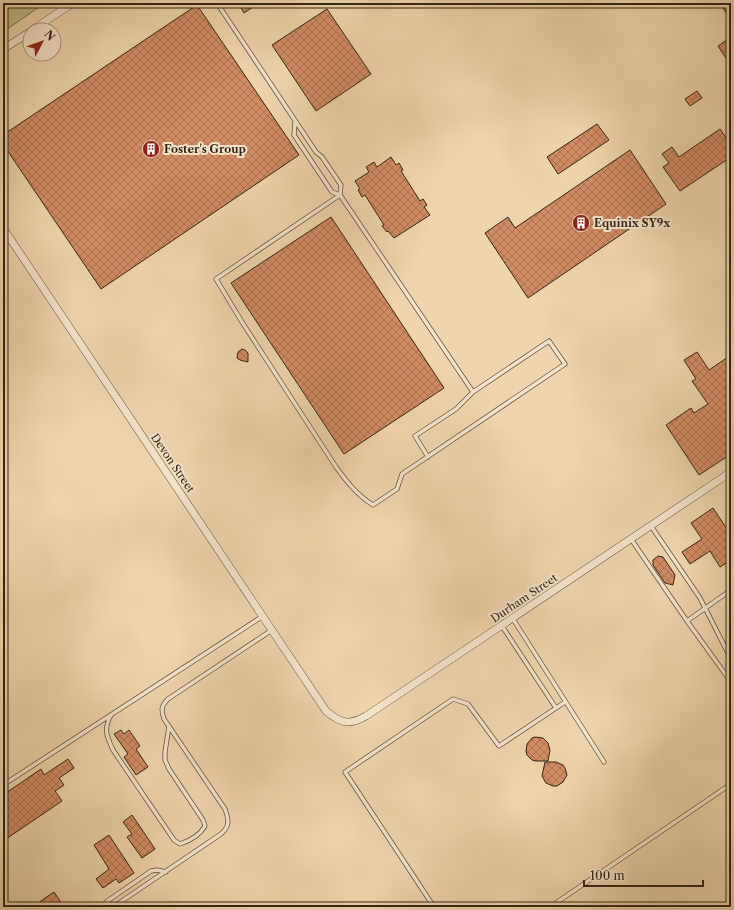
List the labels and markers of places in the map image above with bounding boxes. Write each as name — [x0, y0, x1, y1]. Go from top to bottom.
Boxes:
building icon: Foster's Group — [141, 139, 161, 159]
place label: Foster's Group — [164, 142, 246, 156]
building icon: Equinix SY9x — [571, 213, 591, 233]
place label: Equinix SY9x — [594, 216, 671, 230]

